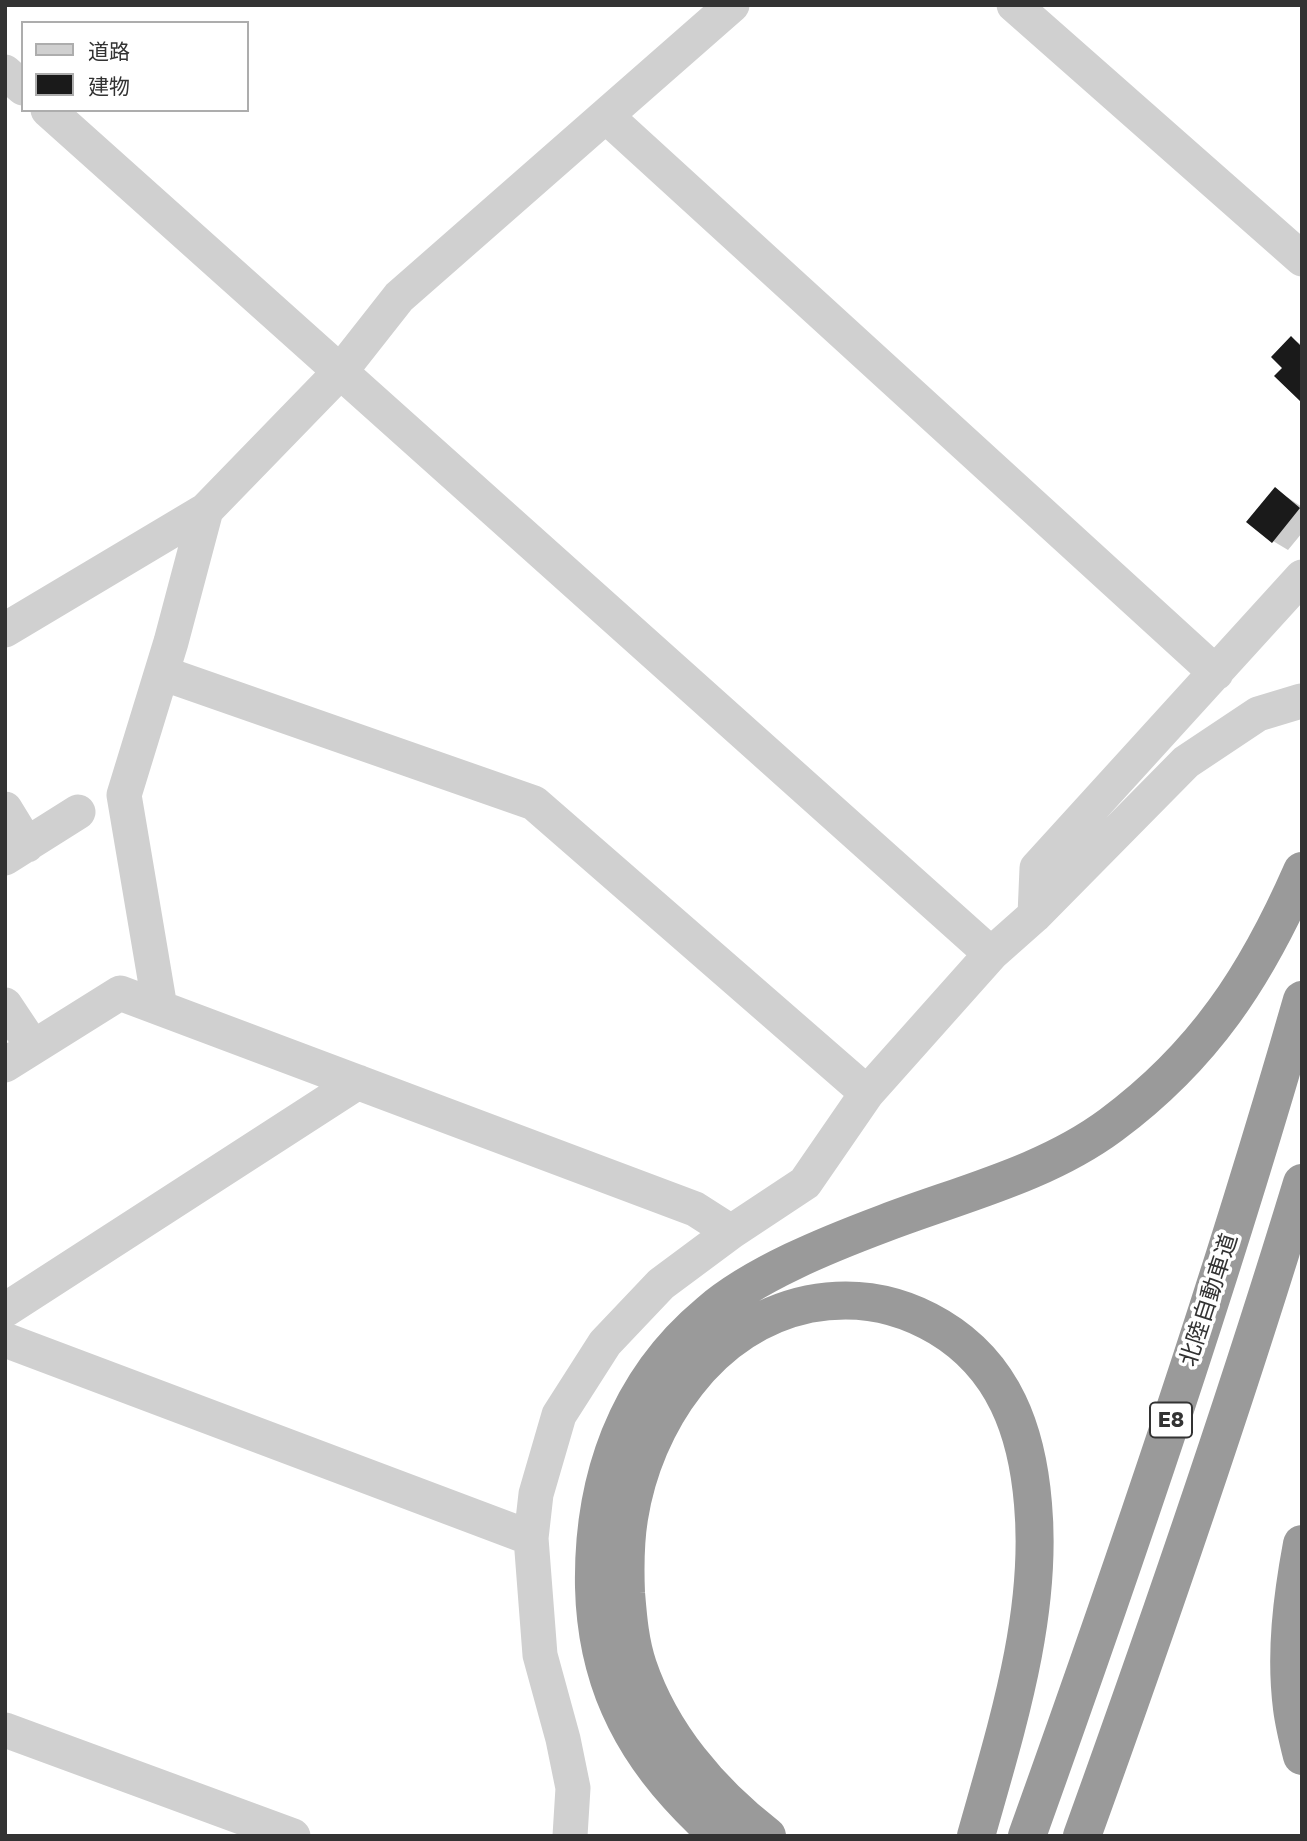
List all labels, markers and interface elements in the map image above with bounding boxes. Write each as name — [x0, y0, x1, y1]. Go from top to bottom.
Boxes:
legend — [21, 21, 248, 112]
text: 道路 — [88, 38, 130, 64]
text: 建物 — [88, 73, 130, 99]
street label: 北陸自動車道 — [1175, 1230, 1243, 1370]
road number: E8 — [1150, 1402, 1192, 1438]

